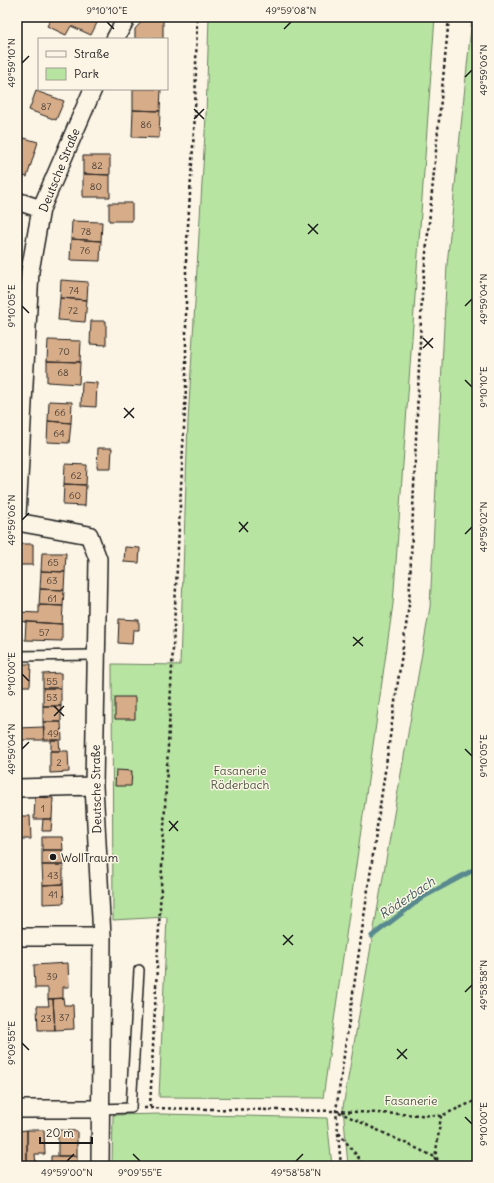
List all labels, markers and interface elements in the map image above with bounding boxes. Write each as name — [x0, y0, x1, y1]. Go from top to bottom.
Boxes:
text: 9°10'10"E — [86, 4, 128, 17]
text: 49°59'08"N — [266, 4, 316, 17]
text: 49°59'10"N — [5, 38, 18, 88]
legend — [38, 38, 168, 90]
text: 49°59'06"N — [477, 45, 490, 95]
text: Straße — [74, 46, 109, 61]
text: Park — [74, 66, 99, 81]
house number: 87 — [41, 100, 51, 113]
house number: 86 — [140, 118, 152, 131]
street label: Deutsche Straße — [35, 126, 83, 214]
house number: 82 — [91, 159, 103, 172]
house number: 80 — [90, 180, 102, 193]
house number: 78 — [81, 225, 92, 238]
house number: 76 — [80, 244, 90, 257]
text: 49°59'04"N — [477, 274, 490, 324]
text: 9°10'05"E — [5, 284, 18, 328]
house number: 74 — [69, 284, 79, 297]
house number: 72 — [68, 304, 79, 317]
house number: 70 — [58, 345, 70, 358]
house number: 68 — [57, 366, 69, 379]
text: 9°10'10"E — [477, 366, 490, 408]
house number: 66 — [54, 406, 66, 419]
house number: 64 — [53, 427, 65, 440]
house number: 62 — [70, 469, 82, 482]
house number: 60 — [69, 489, 81, 502]
text: 49°59'06"N — [5, 495, 18, 545]
text: 49°59'02"N — [477, 502, 490, 552]
house number: 65 — [47, 556, 59, 569]
house number: 63 — [46, 574, 58, 587]
house number: 61 — [47, 592, 57, 605]
house number: 57 — [39, 626, 49, 639]
text: 9°10'00"E — [5, 652, 18, 696]
house number: 55 — [46, 675, 58, 688]
house number: 53 — [46, 691, 58, 704]
text: 49°59'04"N — [5, 724, 18, 774]
house number: 49 — [47, 727, 59, 740]
text: 9°10'05"E — [477, 734, 490, 778]
street label: Deutsche Straße — [88, 744, 104, 834]
house number: 2 — [56, 756, 62, 769]
park label: Fasanerie Röderbach — [210, 763, 270, 792]
house number: 1 — [41, 802, 45, 815]
place label: WollTraum — [61, 850, 119, 865]
marker: WollTraum — [48, 852, 58, 862]
house number: 43 — [47, 869, 59, 882]
water label: Röderbach — [376, 873, 439, 923]
house number: 41 — [48, 888, 58, 901]
text: 49°58'58"N — [477, 960, 490, 1010]
house number: 39 — [46, 970, 58, 983]
house number: 37 — [59, 1011, 69, 1024]
house number: 23 — [40, 1012, 52, 1025]
text: 9°09'55"E — [5, 1021, 18, 1065]
park label: Fasanerie — [385, 1093, 437, 1108]
text: 9°10'00"E — [477, 1102, 490, 1146]
scale bar — [40, 1119, 92, 1145]
text: 20 m — [46, 1125, 74, 1140]
text: 49°59'00"N — [41, 1166, 93, 1179]
text: 9°09'55"E — [118, 1166, 162, 1179]
text: 49°58'58"N — [271, 1166, 321, 1179]

